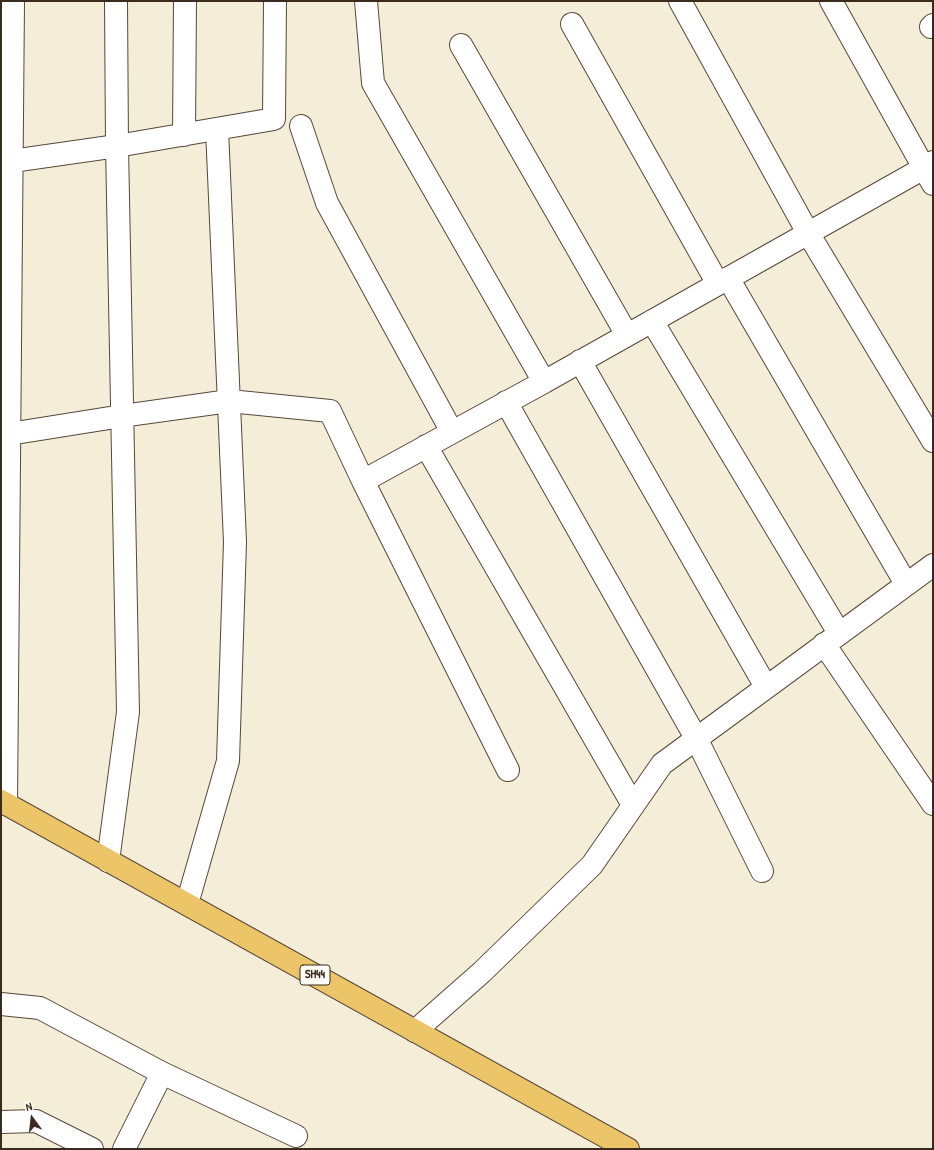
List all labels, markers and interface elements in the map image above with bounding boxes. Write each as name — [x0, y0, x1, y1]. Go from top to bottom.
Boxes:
road number: SH44 — [300, 965, 330, 985]
north arrow — [12, 1098, 52, 1138]
text: N — [24, 1099, 34, 1114]

